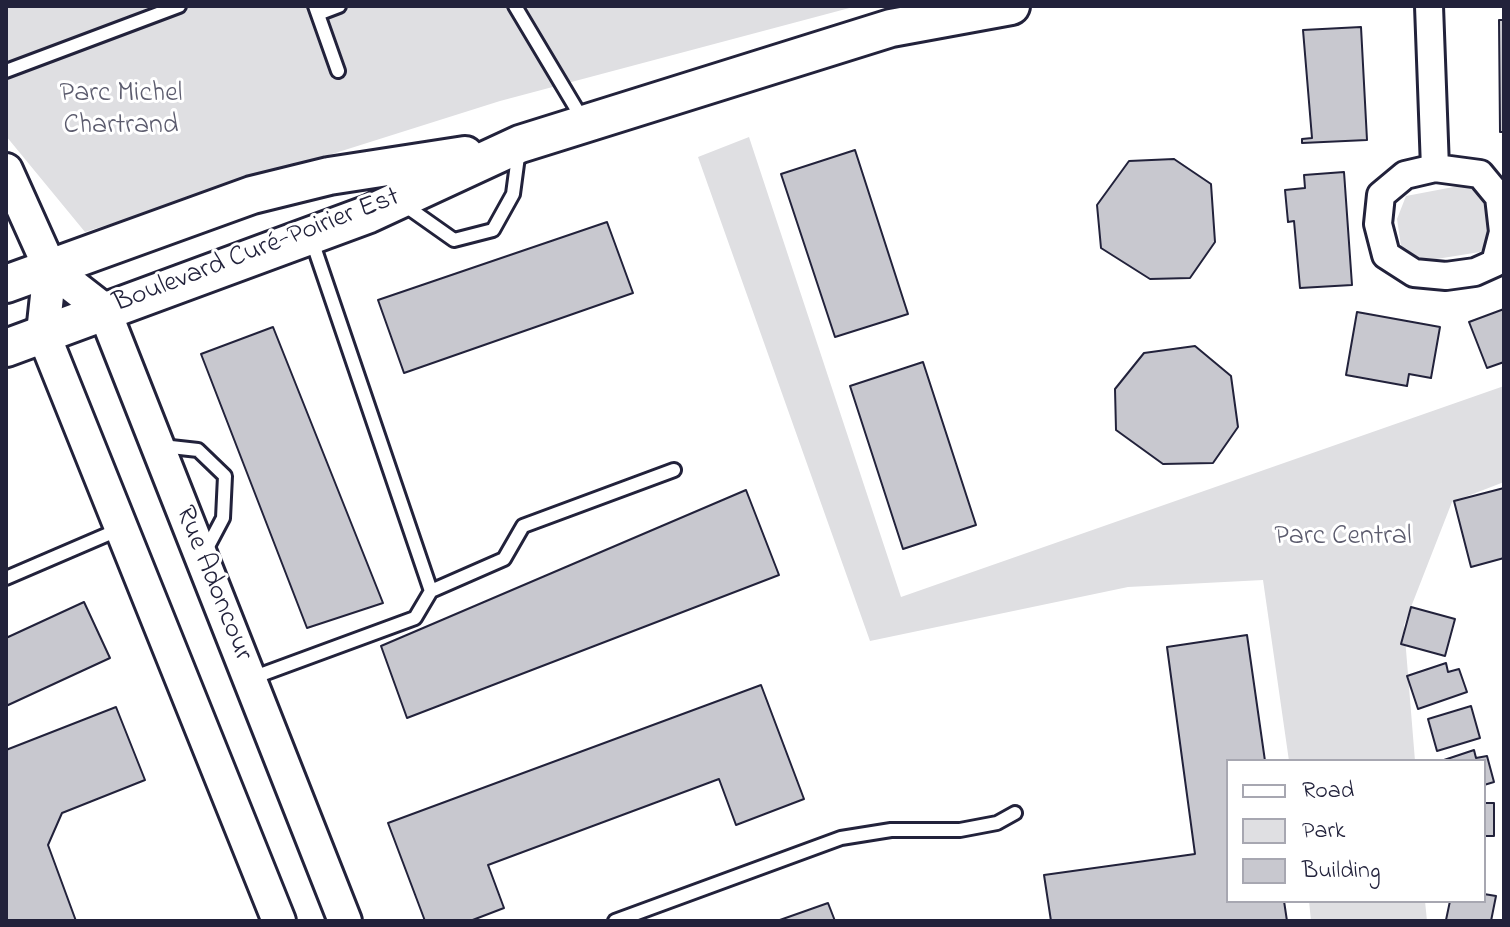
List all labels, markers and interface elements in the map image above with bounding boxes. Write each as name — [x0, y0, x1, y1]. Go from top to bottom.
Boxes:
park label: Parc Michel Chartrand — [60, 78, 182, 144]
street label: Boulevard Curé-Poirier Est — [109, 182, 405, 322]
street label: Rue Adoncour — [166, 502, 258, 666]
park label: Parc Central — [1274, 521, 1412, 555]
legend — [1226, 759, 1486, 903]
text: Road — [1302, 774, 1354, 809]
text: Park — [1302, 814, 1345, 849]
text: Building — [1302, 854, 1381, 889]

